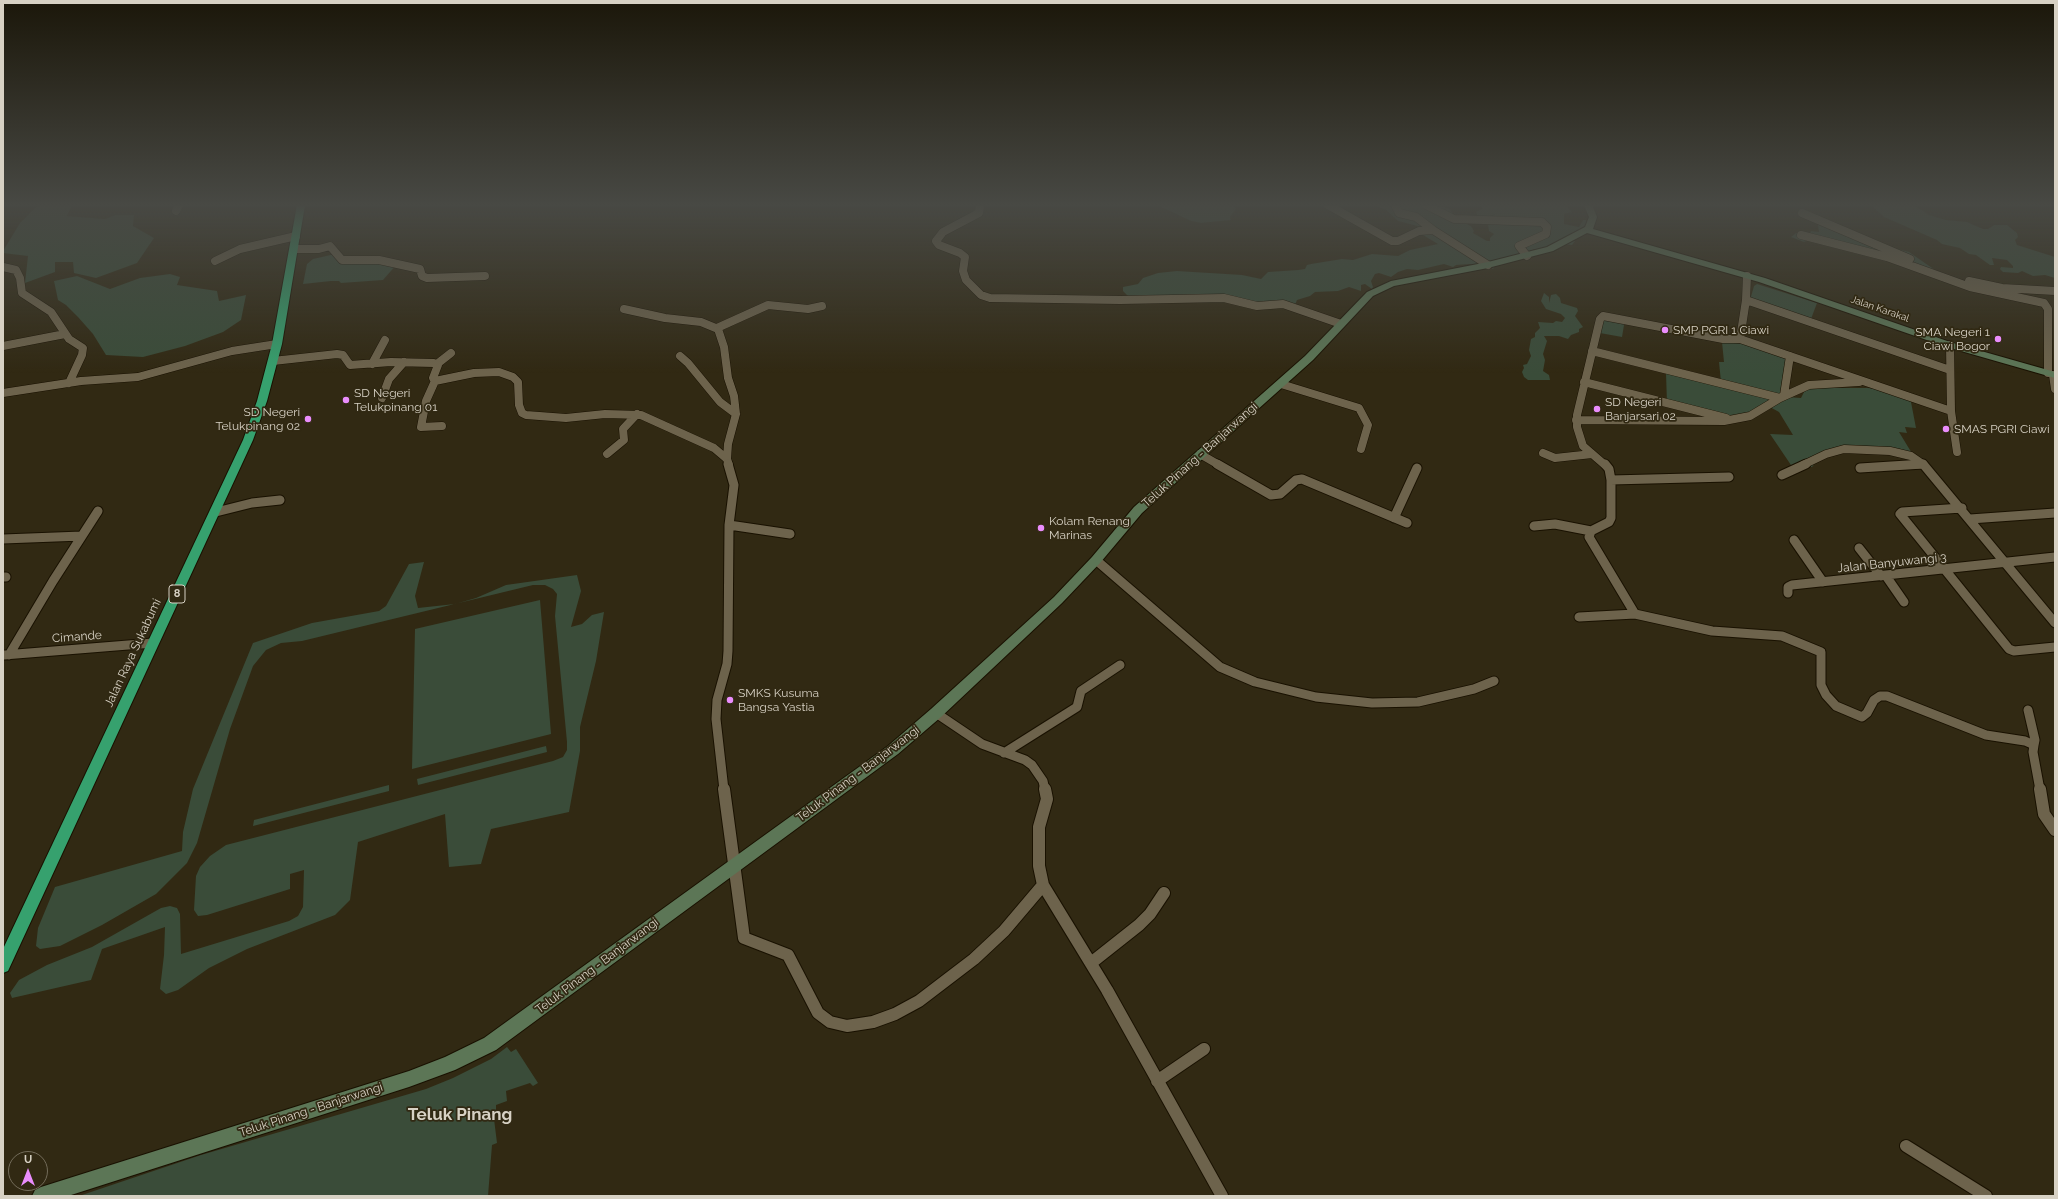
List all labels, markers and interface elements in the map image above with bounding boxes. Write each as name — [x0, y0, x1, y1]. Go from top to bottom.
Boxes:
street label: Jalan Karakal — [1849, 293, 1911, 325]
place label: SMP PGRI 1 Ciawi — [1673, 323, 1769, 337]
marker: SMP PGRI 1 Ciawi — [1660, 325, 1670, 335]
place label: SMA Negeri 1 Ciawi Bogor — [1915, 325, 1990, 353]
marker: SMA Negeri 1 Ciawi Bogor — [1993, 334, 2003, 344]
place label: SD Negeri Telukpinang 01 — [354, 386, 437, 414]
marker: SD Negeri Telukpinang 01 — [341, 395, 351, 405]
place label: SD Negeri Banjarsari 02 — [1605, 395, 1676, 423]
street label: Teluk Pinang - Banjarwangi — [1139, 399, 1261, 511]
marker: SD Negeri Banjarsari 02 — [1592, 404, 1602, 414]
place label: SD Negeri Telukpinang 02 — [216, 405, 300, 433]
marker: SD Negeri Telukpinang 02 — [303, 414, 313, 424]
place label: SMAS PGRI Ciawi — [1954, 422, 2050, 436]
marker: SMAS PGRI Ciawi — [1941, 424, 1951, 434]
place label: Kolam Renang Marinas — [1049, 514, 1130, 542]
marker: Kolam Renang Marinas — [1036, 523, 1046, 533]
street label: Jalan Banyuwangi 3 — [1837, 550, 1947, 576]
road number: 8 — [169, 585, 185, 603]
street label: Jalan Raya Sukabumi — [102, 597, 164, 709]
street label: Cimande — [52, 628, 102, 646]
place label: SMKS Kusuma Bangsa Yastia — [738, 686, 819, 714]
marker: SMKS Kusuma Bangsa Yastia — [725, 695, 735, 705]
street label: Teluk Pinang - Banjarwangi — [794, 723, 922, 825]
street label: Teluk Pinang - Banjarwangi — [533, 915, 661, 1017]
street label: Teluk Pinang - Banjarwangi — [237, 1080, 385, 1140]
district label: Teluk Pinang — [408, 1105, 512, 1125]
north arrow — [8, 1151, 48, 1191]
text: U — [24, 1153, 32, 1166]

